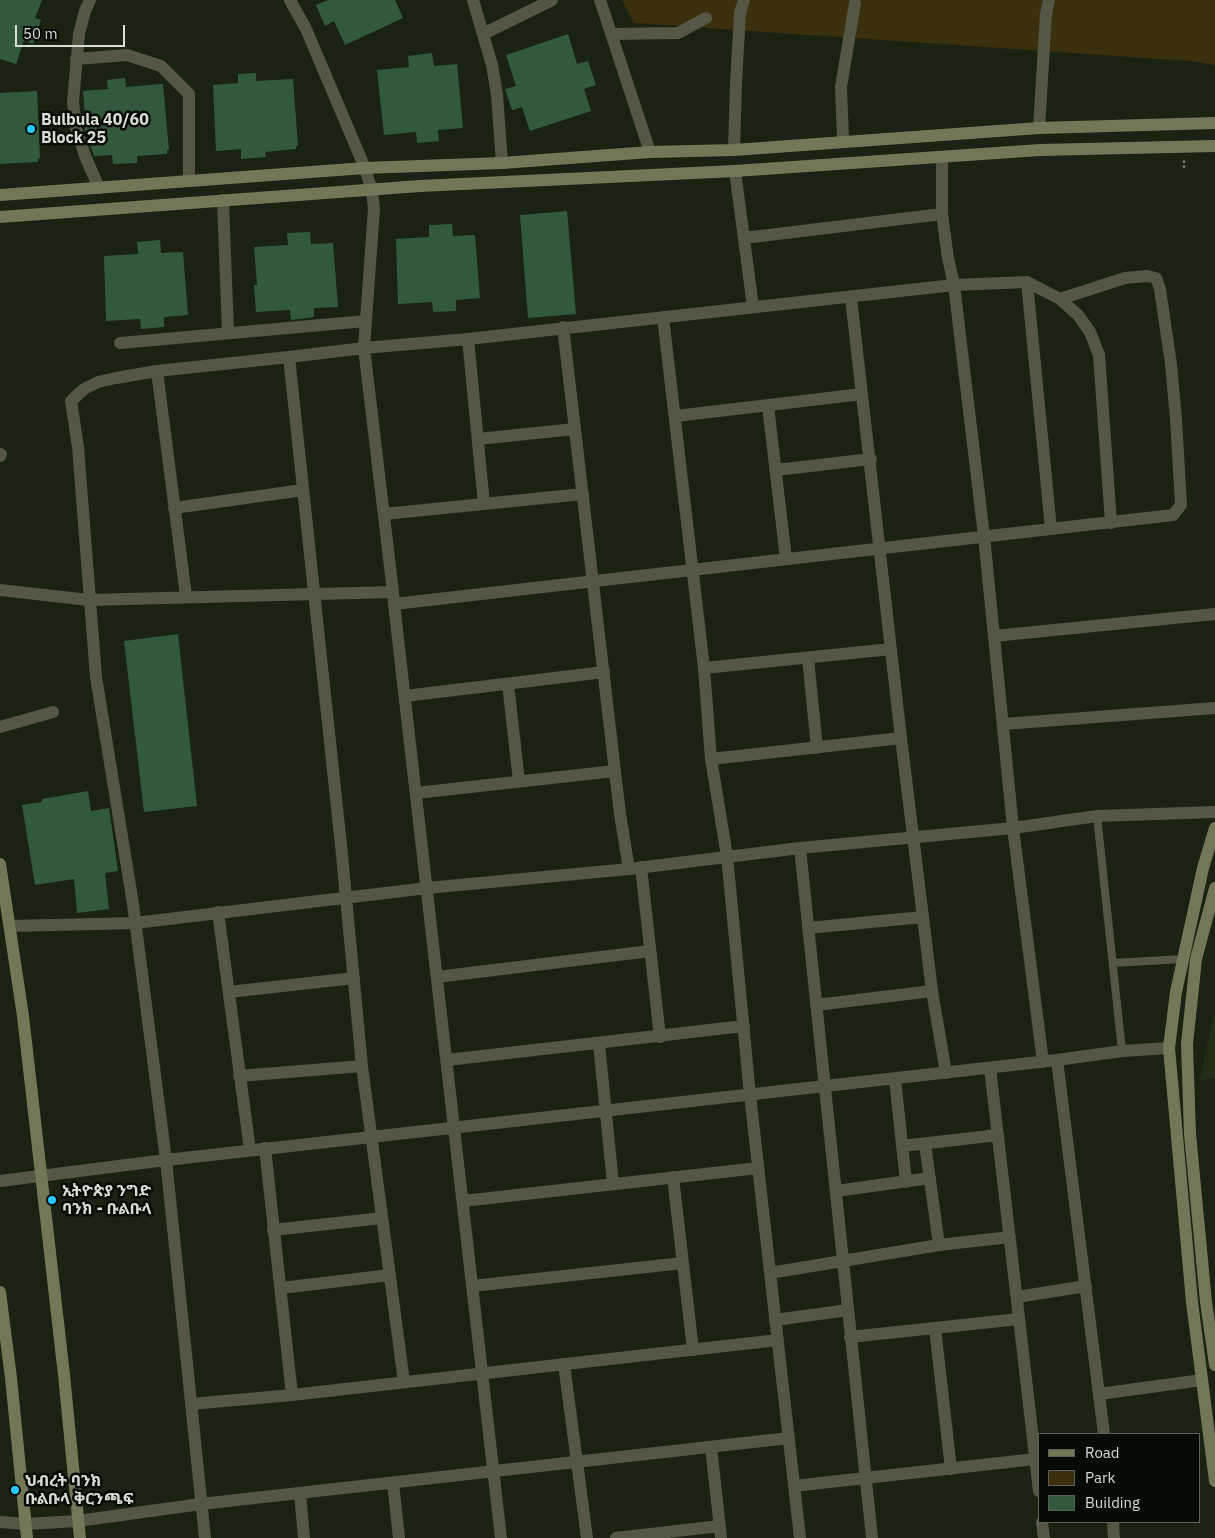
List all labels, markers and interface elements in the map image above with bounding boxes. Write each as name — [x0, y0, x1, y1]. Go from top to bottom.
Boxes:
scale bar — [18, 15, 128, 47]
text: 50 m — [23, 24, 58, 43]
place label: Bulbula 40/60 Block 25 — [41, 110, 149, 148]
marker: Bulbula 40/60 Block 25 — [25, 123, 37, 135]
place label: ኢትዮጵያ ንግድ ባንክ - ቡልቡላ — [62, 1181, 152, 1219]
marker: ኢትዮጵያ ንግድ ባንክ - ቡልቡላ — [46, 1194, 58, 1206]
legend — [1038, 1433, 1200, 1523]
text: Road — [1085, 1443, 1120, 1462]
text: Park — [1085, 1468, 1115, 1487]
place label: ህብረት ባንክ ቡልቡላ ቅርንጫፍ — [25, 1471, 134, 1509]
marker: ህብረት ባንክ ቡልቡላ ቅርንጫፍ — [9, 1484, 21, 1496]
text: Building — [1085, 1493, 1140, 1512]

